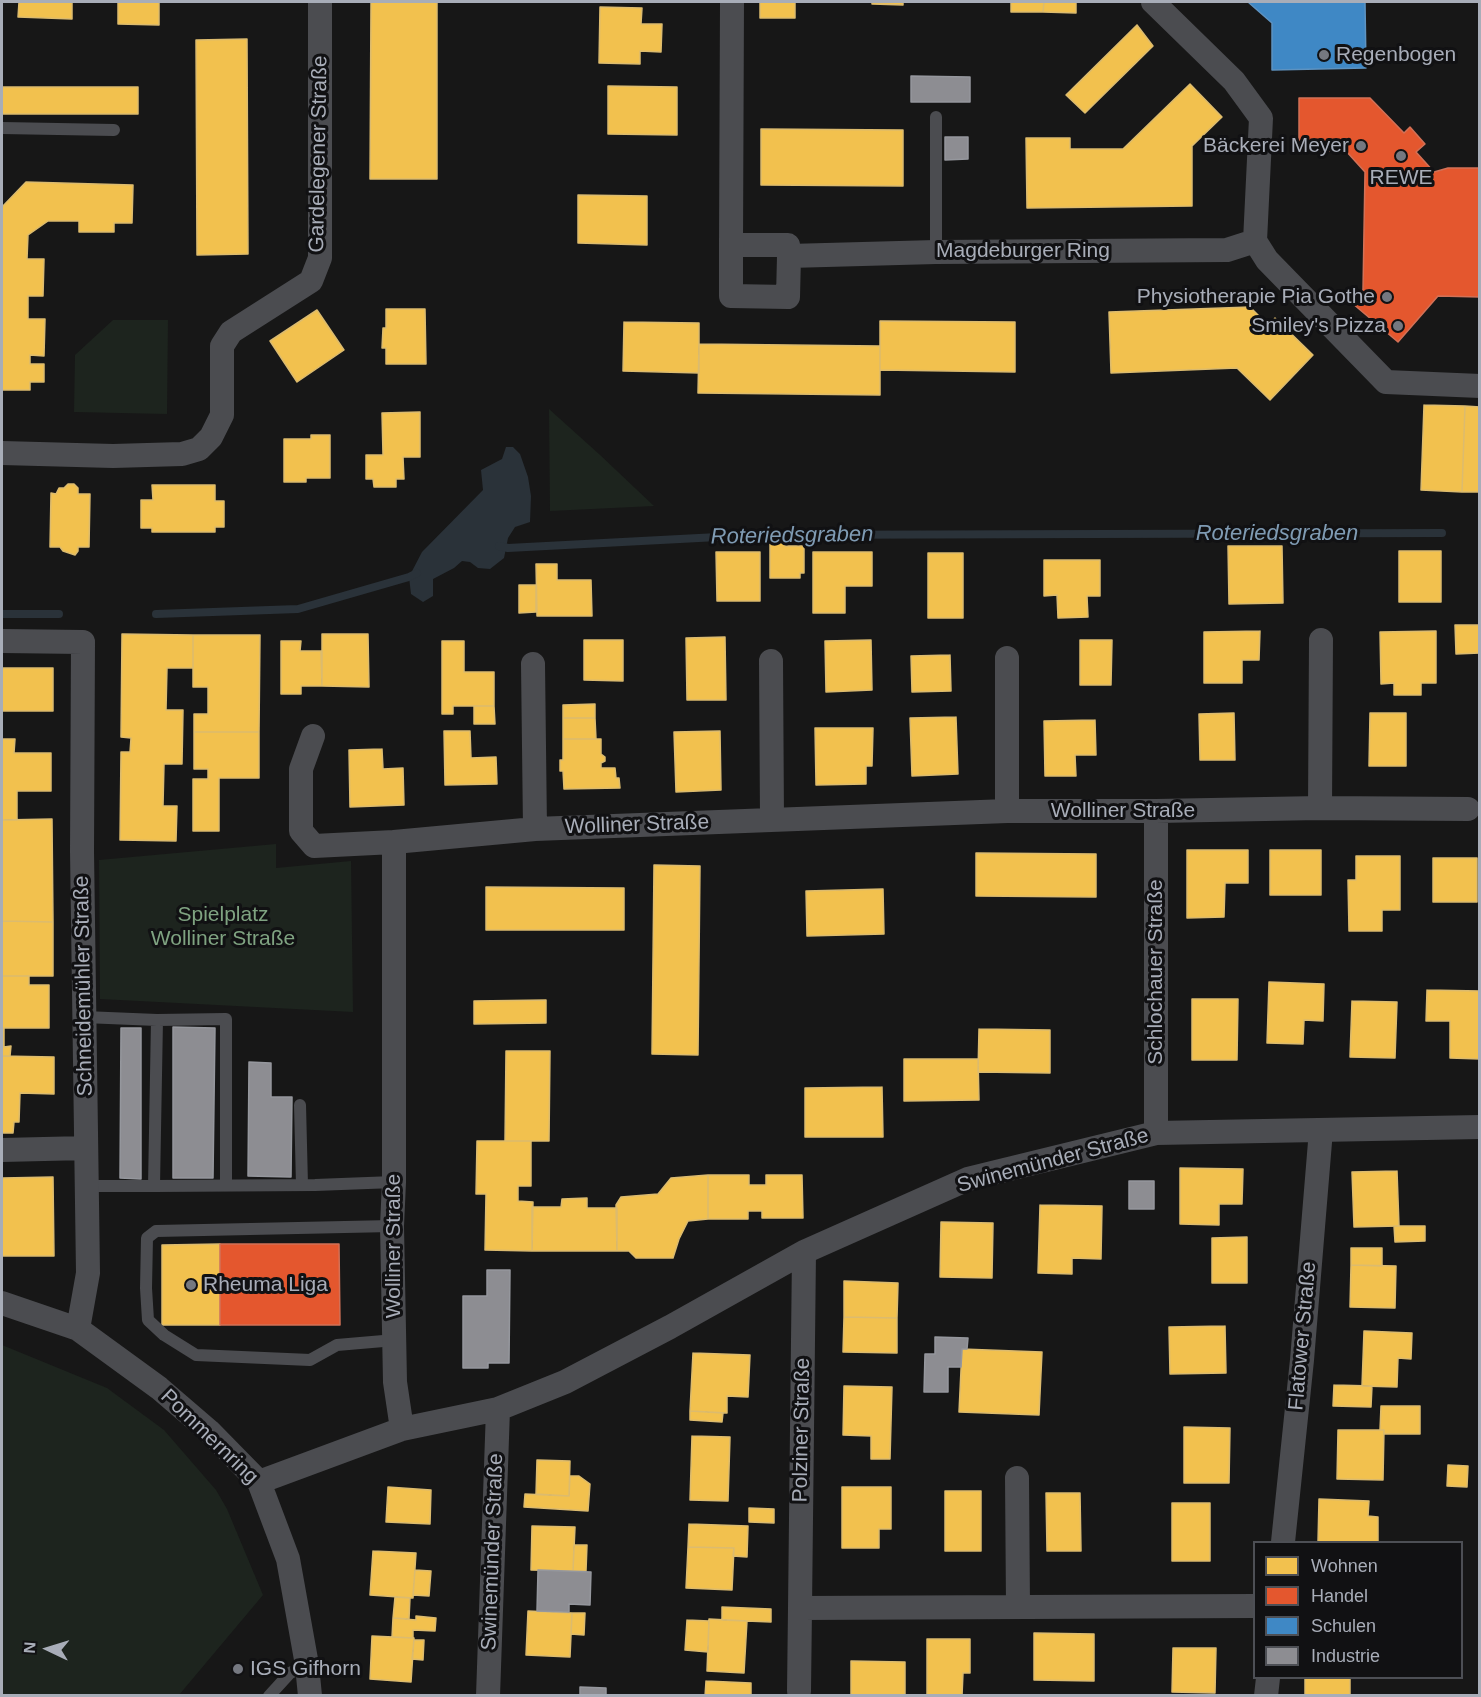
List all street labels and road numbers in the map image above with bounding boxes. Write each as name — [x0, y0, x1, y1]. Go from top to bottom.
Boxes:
street label: Gardelegener Straße — [305, 55, 333, 253]
street label: Magdeburger Ring — [936, 238, 1110, 264]
street label: Wolliner Straße — [1051, 798, 1195, 824]
street label: Wolliner Straße — [564, 810, 710, 840]
street label: Schneidemühler Straße — [69, 875, 99, 1097]
street label: Schlochauer Straße — [1143, 879, 1169, 1065]
street label: Swinemünder Straße — [954, 1123, 1152, 1199]
street label: Wolliner Straße — [381, 1174, 407, 1318]
street label: Flatower Straße — [1284, 1260, 1322, 1412]
street label: Polziner Straße — [788, 1357, 816, 1503]
street label: Pommernring — [155, 1384, 263, 1490]
street label: Swinemünder Straße — [477, 1453, 509, 1651]

